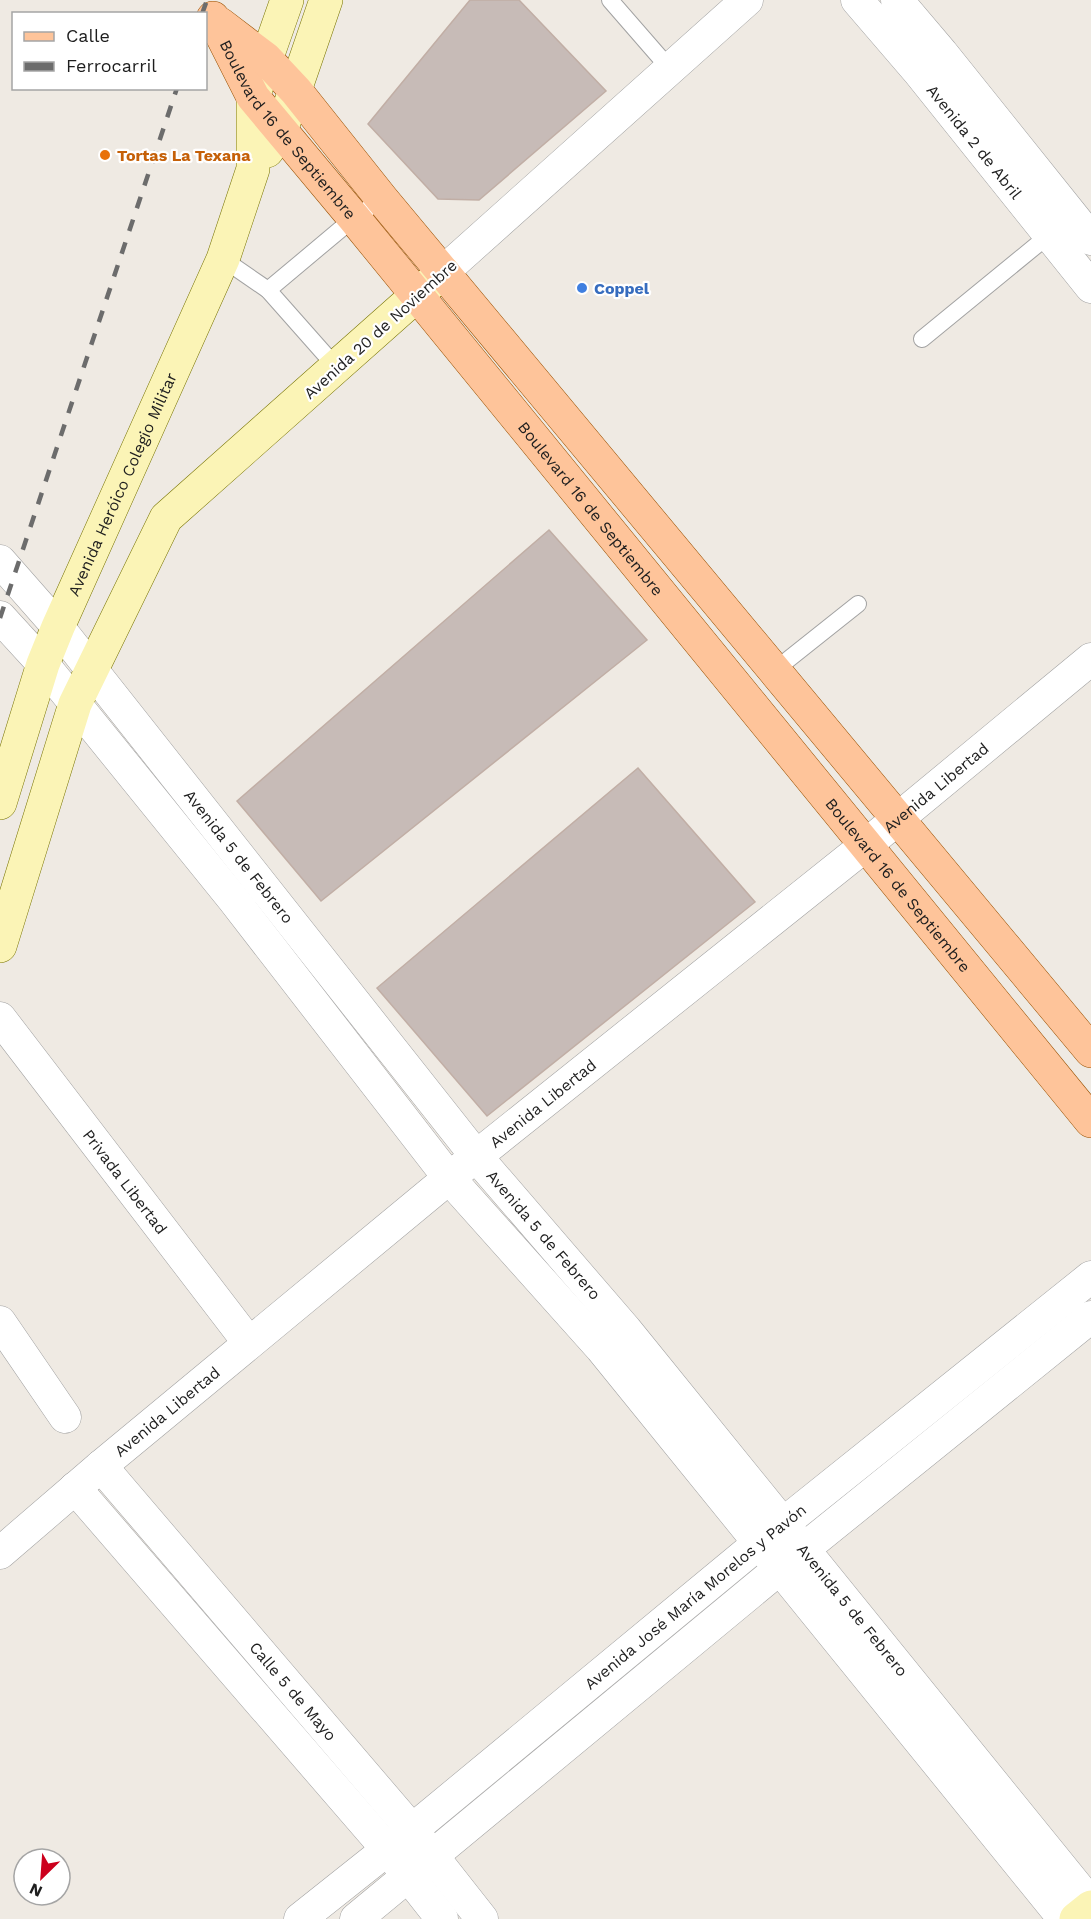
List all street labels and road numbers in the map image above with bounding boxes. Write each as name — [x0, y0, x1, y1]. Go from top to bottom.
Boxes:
street label: Boulevard 16 de Septiembre — [216, 37, 360, 223]
street label: Avenida 2 de Abril — [923, 81, 1026, 203]
street label: Avenida 20 de Noviembre — [300, 256, 461, 403]
street label: Avenida Heróico Colegio Militar — [64, 369, 181, 599]
street label: Boulevard 16 de Septiembre — [514, 418, 667, 600]
street label: Avenida Libertad — [879, 739, 992, 837]
street label: Avenida 5 de Febrero — [180, 786, 297, 927]
street label: Boulevard 16 de Septiembre — [821, 794, 975, 976]
street label: Avenida Libertad — [486, 1055, 600, 1152]
street label: Privada Libertad — [79, 1126, 171, 1238]
street label: Avenida 5 de Febrero — [482, 1166, 605, 1304]
street label: Avenida Libertad — [111, 1363, 224, 1461]
street label: Avenida José María Morelos y Pavón — [581, 1500, 810, 1693]
street label: Avenida 5 de Febrero — [793, 1540, 912, 1680]
street label: Calle 5 de Mayo — [245, 1638, 340, 1745]

